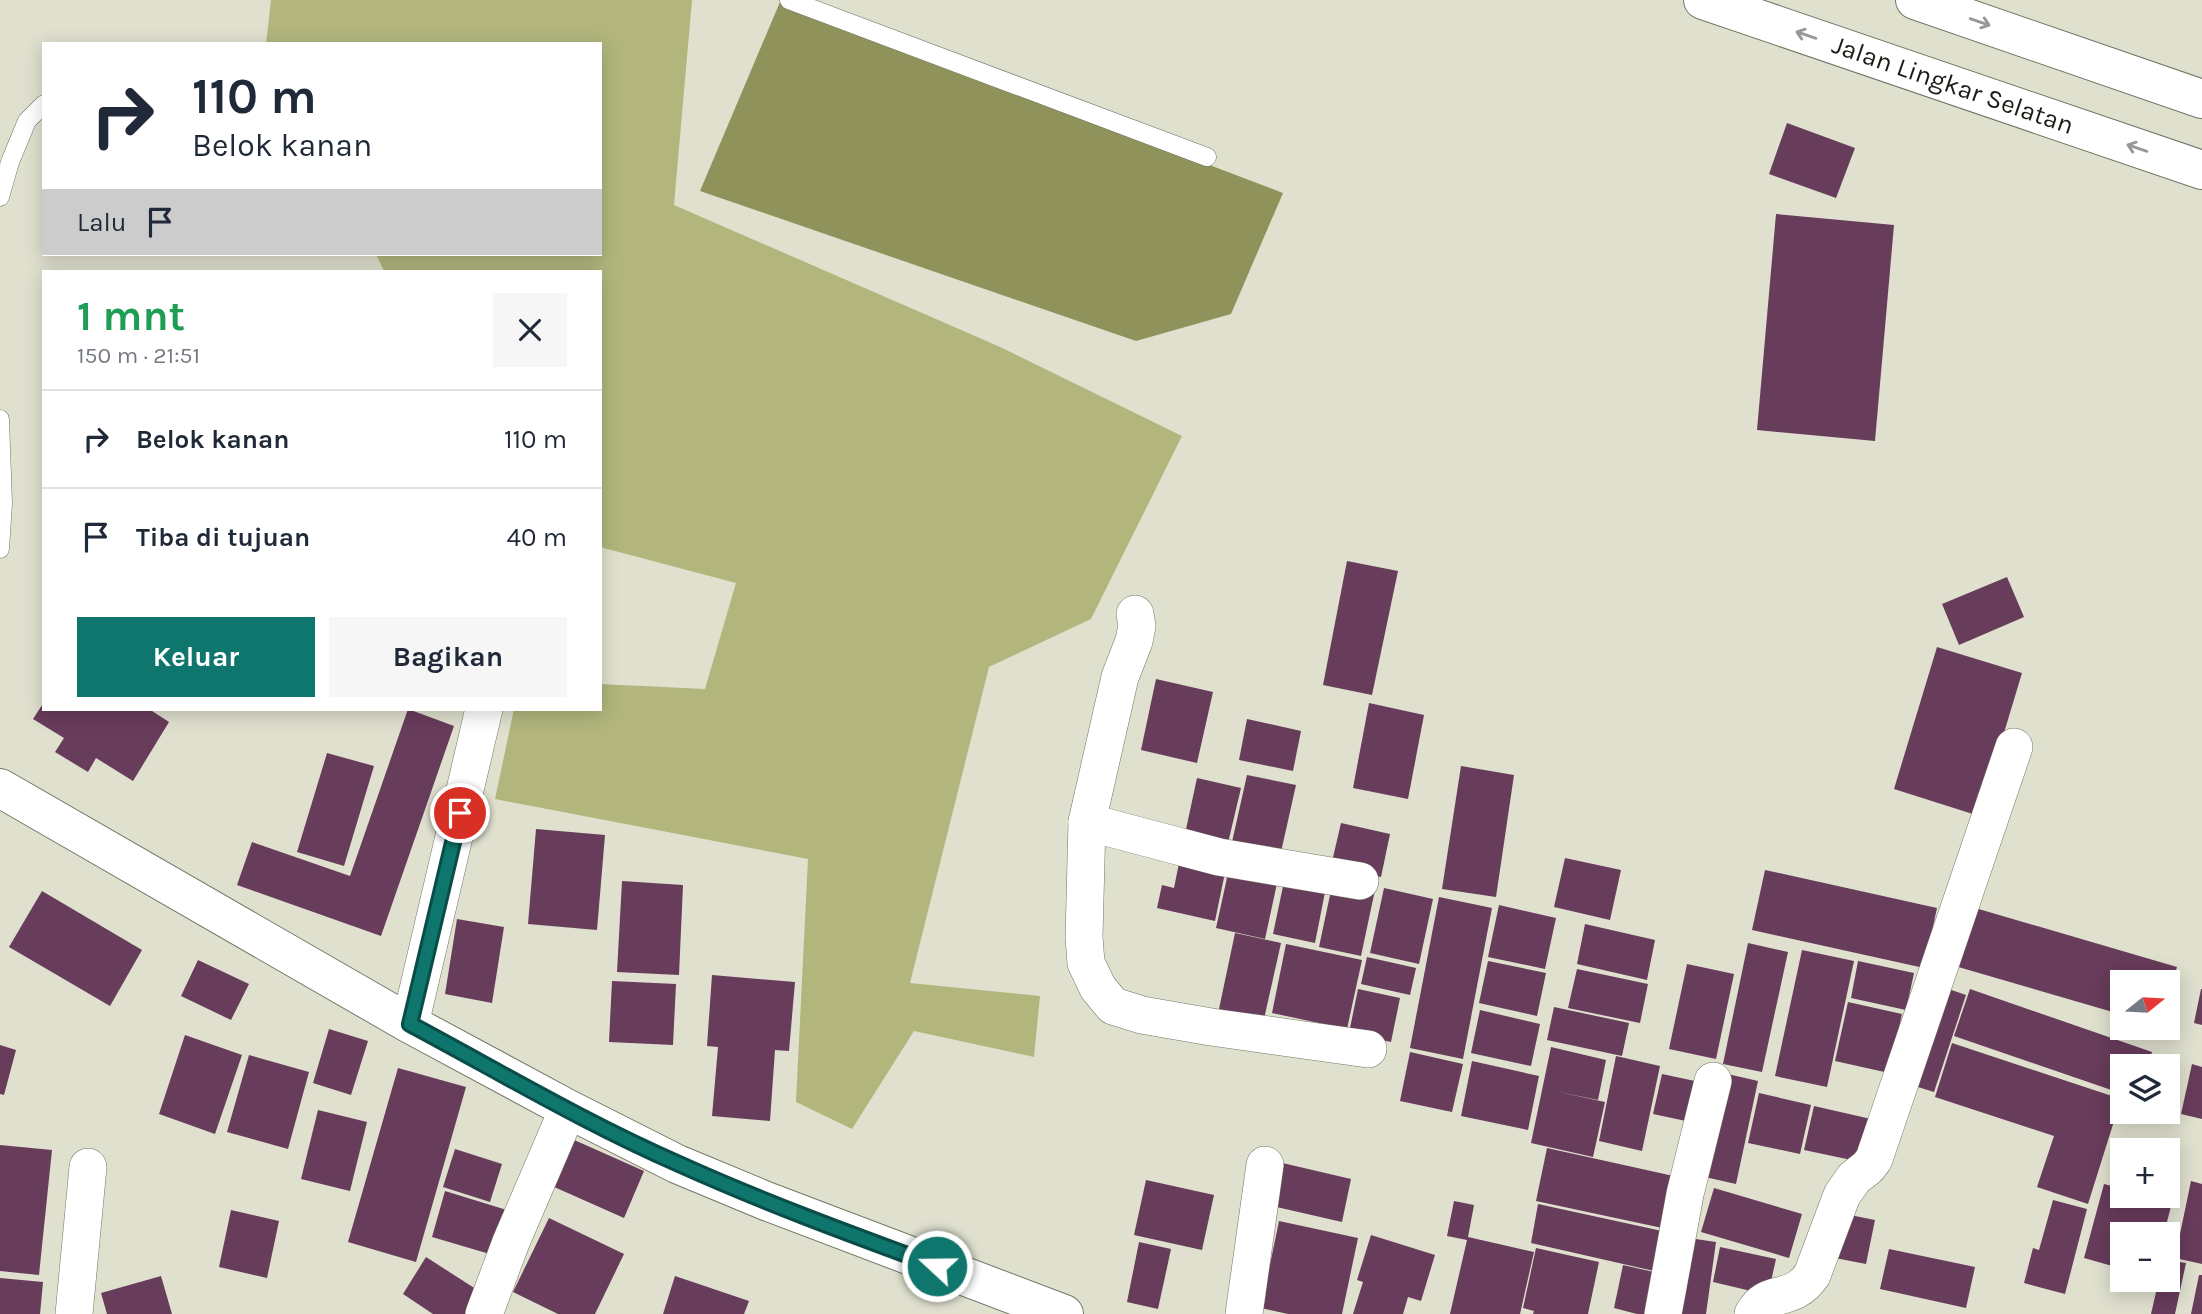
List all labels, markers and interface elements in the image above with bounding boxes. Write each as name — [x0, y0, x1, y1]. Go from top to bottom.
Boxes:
one-way arrow — [1968, 17, 1990, 29]
one-way arrow — [1796, 28, 1818, 40]
street label: Jalan Lingkar Selatan — [1828, 29, 2078, 141]
text: 110 m — [192, 68, 317, 125]
icon: right — [77, 70, 168, 161]
text: Belok kanan — [192, 127, 372, 164]
one-way arrow — [2127, 141, 2149, 153]
icon: arrive — [141, 203, 179, 241]
text: Lalu — [77, 207, 127, 238]
text: 1 mnt — [77, 291, 185, 341]
button: close — [493, 293, 567, 367]
text: 150 m · 21:51 — [77, 342, 200, 369]
icon: right — [77, 420, 115, 458]
text: Belok kanan — [136, 424, 289, 455]
text: 110 m — [504, 424, 567, 455]
icon: arrive — [77, 518, 115, 556]
text: Tiba di tujuan — [136, 522, 310, 553]
text: 40 m — [507, 522, 567, 553]
button: Keluar — [77, 617, 315, 697]
button: Bagikan — [329, 617, 567, 697]
pin — [430, 783, 490, 843]
icon: arrive — [441, 794, 479, 832]
north arrow — [2110, 970, 2180, 1040]
map controls — [2110, 970, 2180, 1292]
button: layers — [2110, 1054, 2180, 1124]
button: + — [2110, 1138, 2180, 1208]
button: − — [2110, 1222, 2180, 1292]
position arrow — [900, 1229, 974, 1303]

